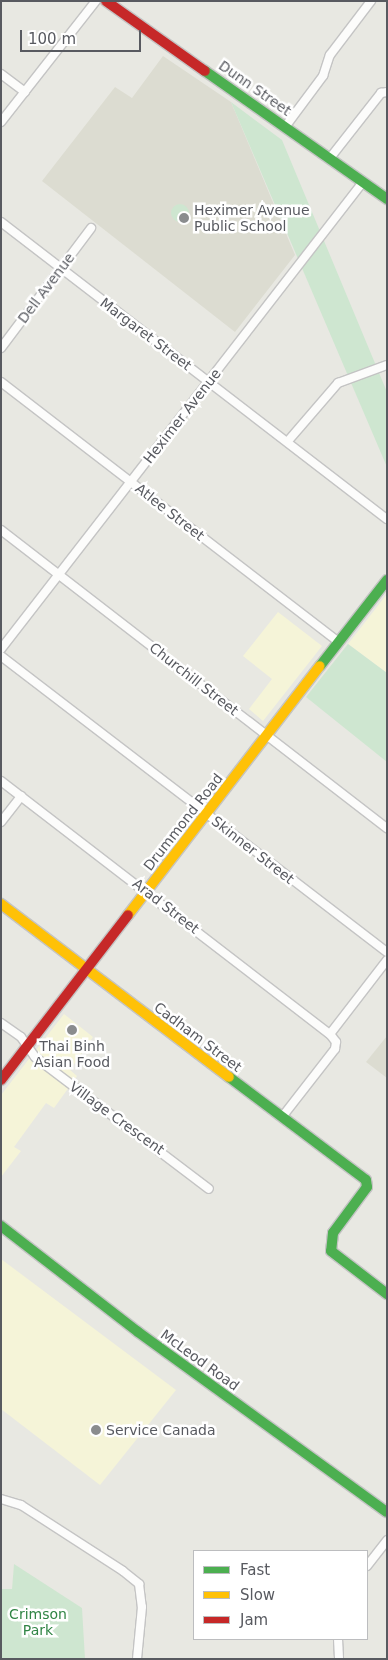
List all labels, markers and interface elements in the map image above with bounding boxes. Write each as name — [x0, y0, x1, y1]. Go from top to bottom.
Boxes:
scale bar — [22, 20, 144, 52]
text: 100 m — [28, 30, 76, 48]
street label: Dunn Street — [216, 57, 294, 119]
place label: Heximer Avenue Public School — [194, 202, 310, 234]
marker: Heximer Avenue Public School — [178, 212, 190, 224]
street label: Dell Avenue — [14, 250, 78, 326]
street label: Margaret Street — [97, 294, 195, 374]
street label: Heximer Avenue — [140, 365, 224, 467]
street label: Atlee Street — [132, 480, 208, 544]
street label: Churchill Street — [146, 639, 242, 719]
street label: Drummond Road — [140, 770, 226, 874]
street label: Skinner Street — [208, 813, 298, 887]
street label: Arad Street — [129, 875, 203, 937]
street label: Cadham Street — [151, 999, 245, 1075]
marker: Thai Binh Asian Food — [66, 1024, 78, 1036]
place label: Thai Binh Asian Food — [34, 1038, 110, 1070]
street label: Village Crescent — [66, 1078, 168, 1158]
street label: McLeod Road — [157, 1326, 243, 1394]
place label: Service Canada — [106, 1422, 215, 1438]
marker: Service Canada — [90, 1424, 102, 1436]
legend — [193, 1550, 368, 1640]
text: Fast — [240, 1561, 270, 1579]
text: Slow — [240, 1586, 275, 1604]
park label: Crimson Park — [9, 1606, 67, 1638]
text: Jam — [240, 1611, 268, 1629]

